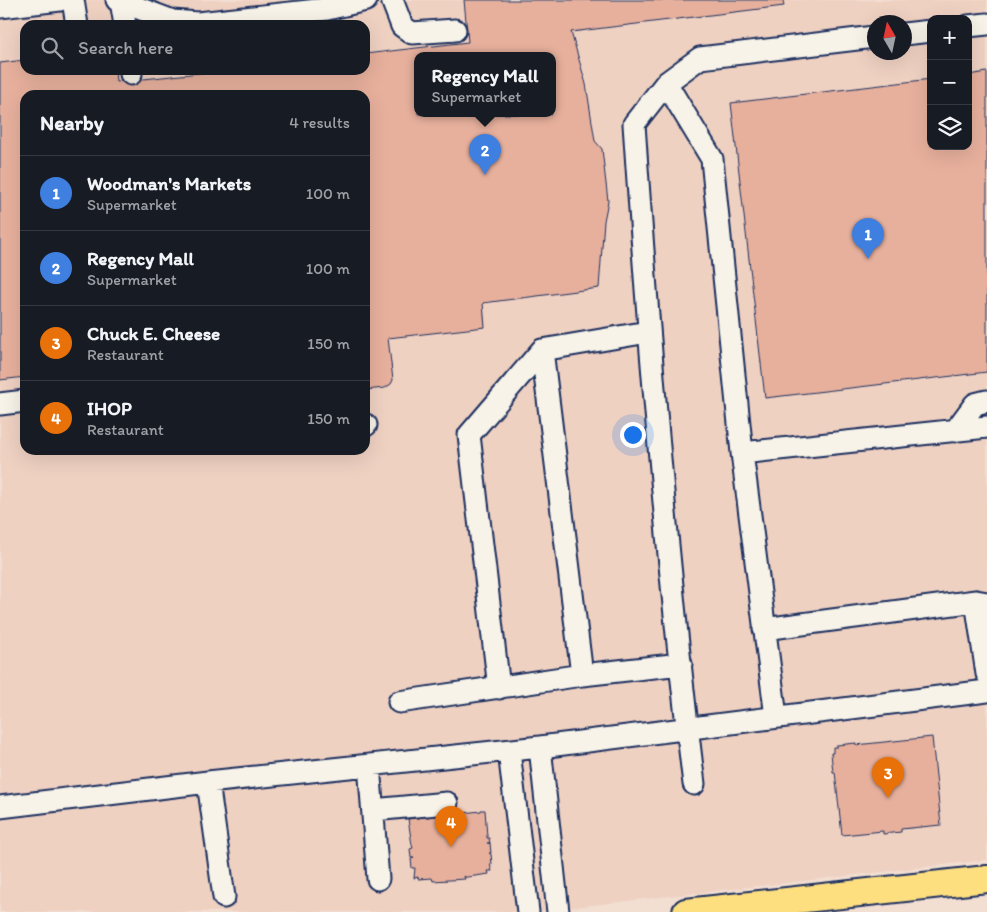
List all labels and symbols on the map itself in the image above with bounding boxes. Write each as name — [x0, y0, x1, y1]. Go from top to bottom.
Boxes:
north arrow — [867, 15, 912, 60]
pin: 2 — [469, 134, 501, 175]
pin: 1 — [852, 218, 884, 259]
your location — [620, 422, 646, 448]
pin: 3 — [872, 757, 904, 798]
pin: 4 — [435, 806, 467, 847]

